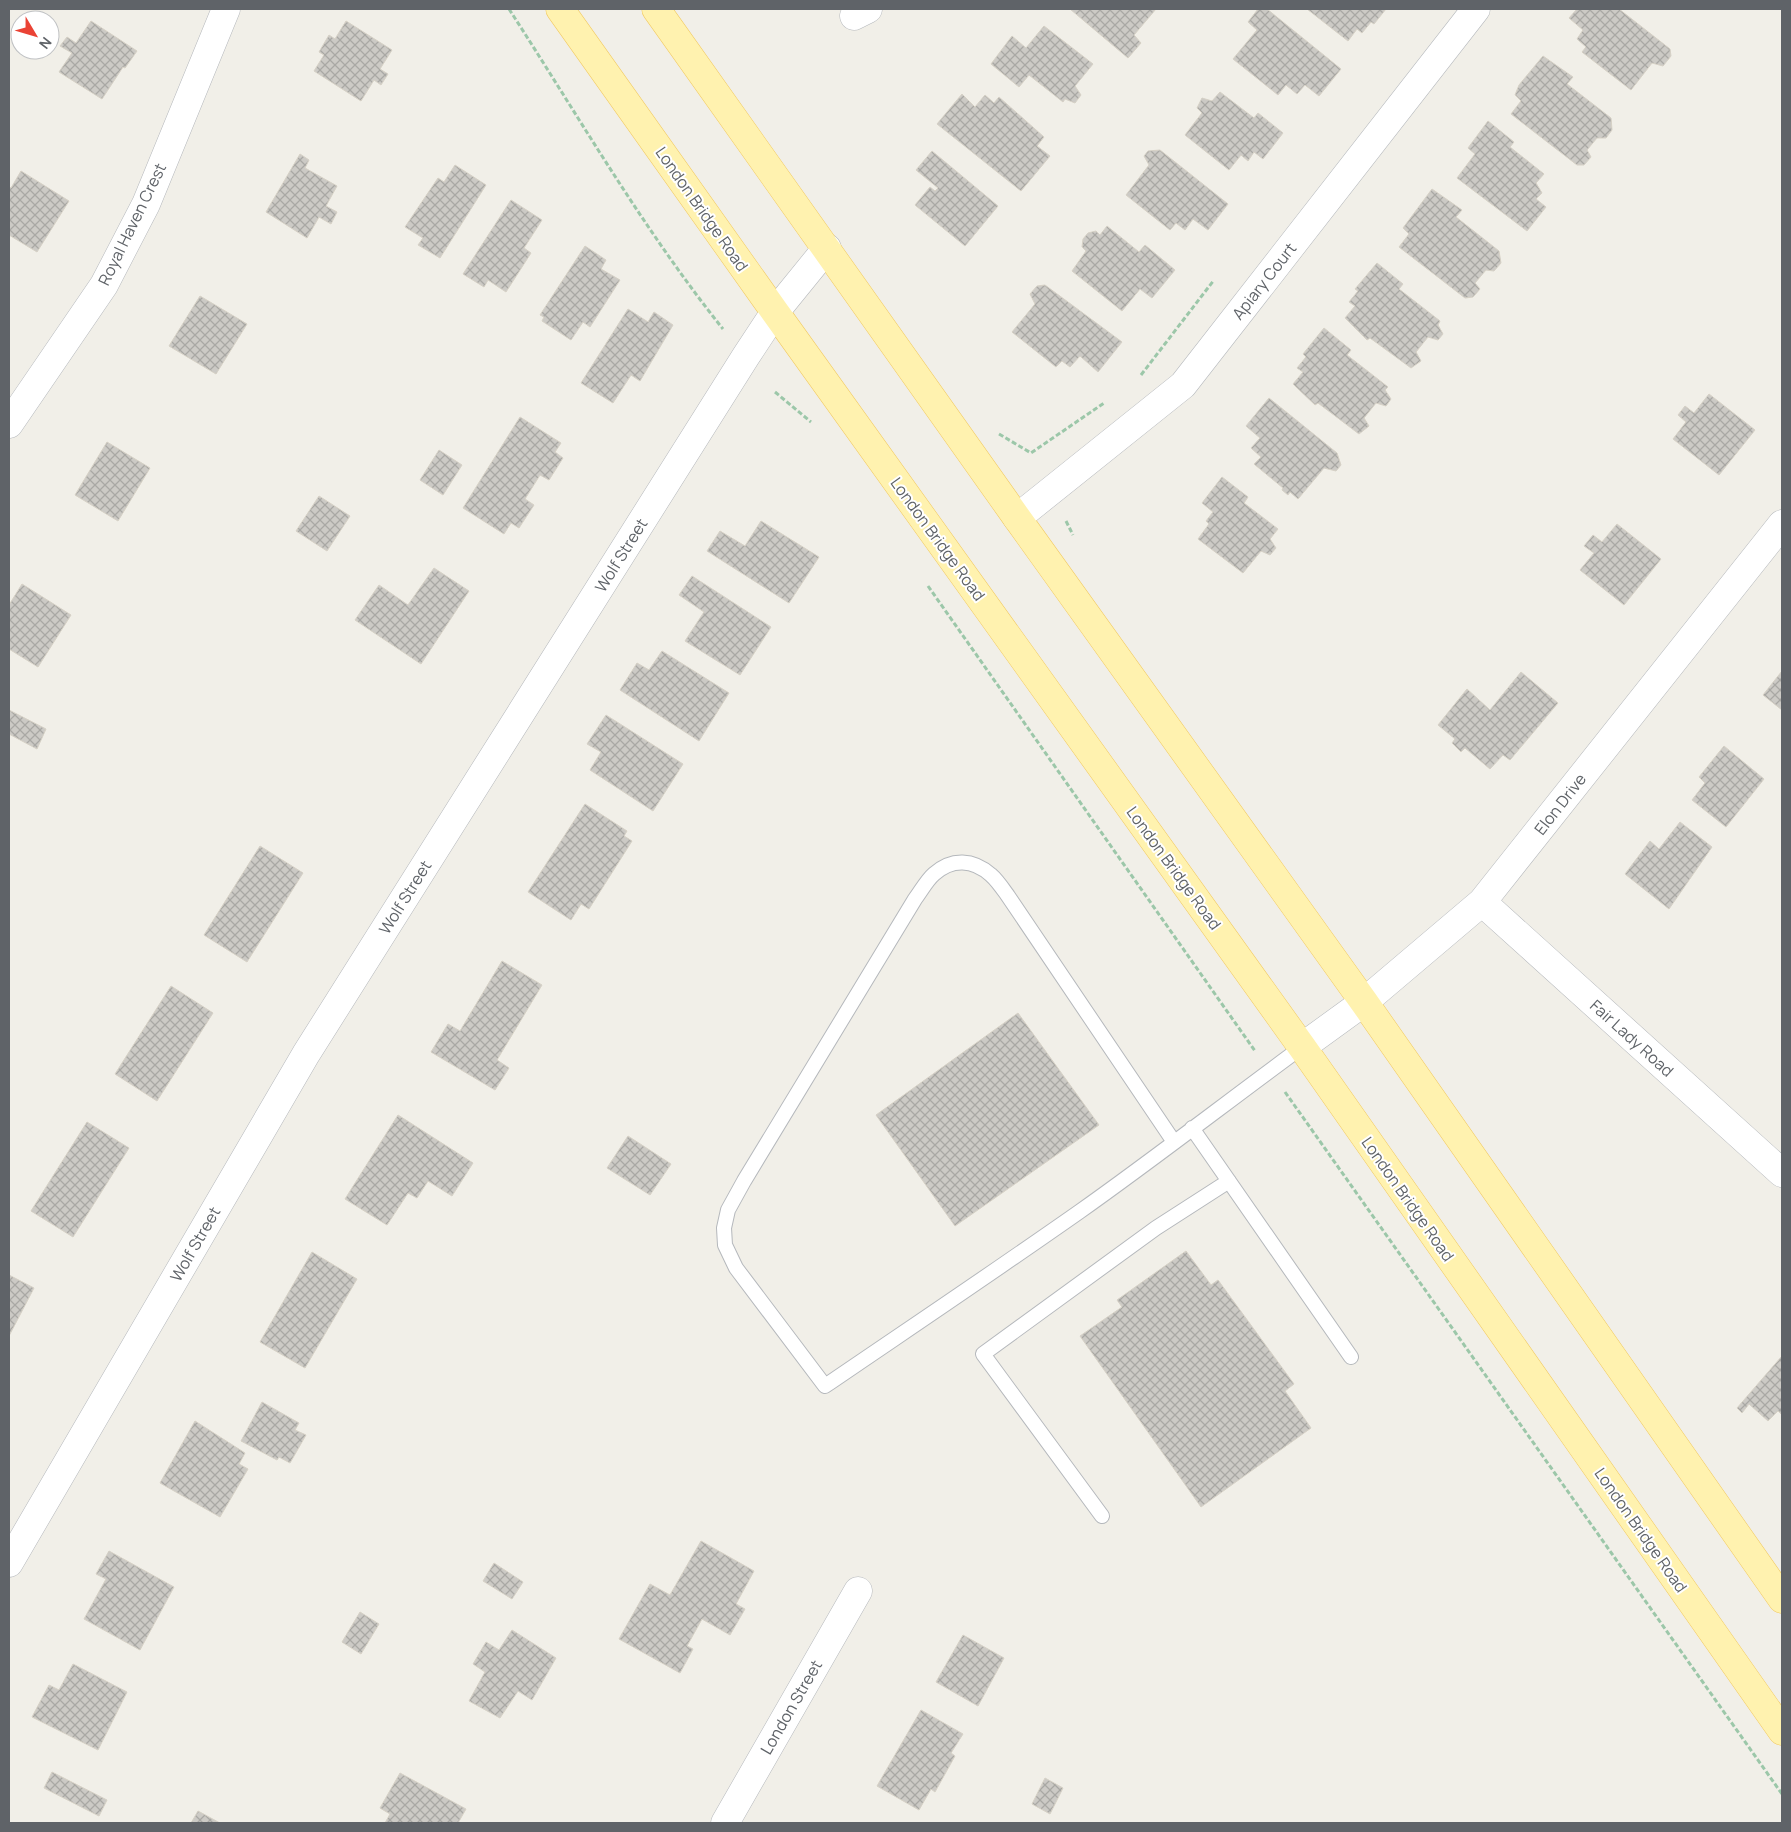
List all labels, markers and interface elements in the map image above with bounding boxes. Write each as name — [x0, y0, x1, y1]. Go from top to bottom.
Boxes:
north arrow — [10, 10, 60, 60]
text: N — [35, 33, 56, 53]
street label: London Bridge Road — [651, 142, 753, 276]
street label: Royal Haven Crest — [93, 159, 171, 289]
street label: Apiary Court — [1227, 238, 1301, 324]
street label: London Bridge Road — [886, 473, 990, 605]
street label: Wolf Street — [590, 514, 652, 596]
street label: Elon Drive — [1529, 769, 1591, 839]
street label: London Bridge Road — [1122, 802, 1226, 934]
street label: Wolf Street — [374, 856, 436, 938]
street label: Fair Lady Road — [1585, 995, 1679, 1081]
street label: London Bridge Road — [1357, 1132, 1459, 1266]
street label: Wolf Street — [165, 1203, 225, 1285]
street label: London Bridge Road — [1590, 1463, 1692, 1597]
street label: London Street — [755, 1656, 827, 1758]

